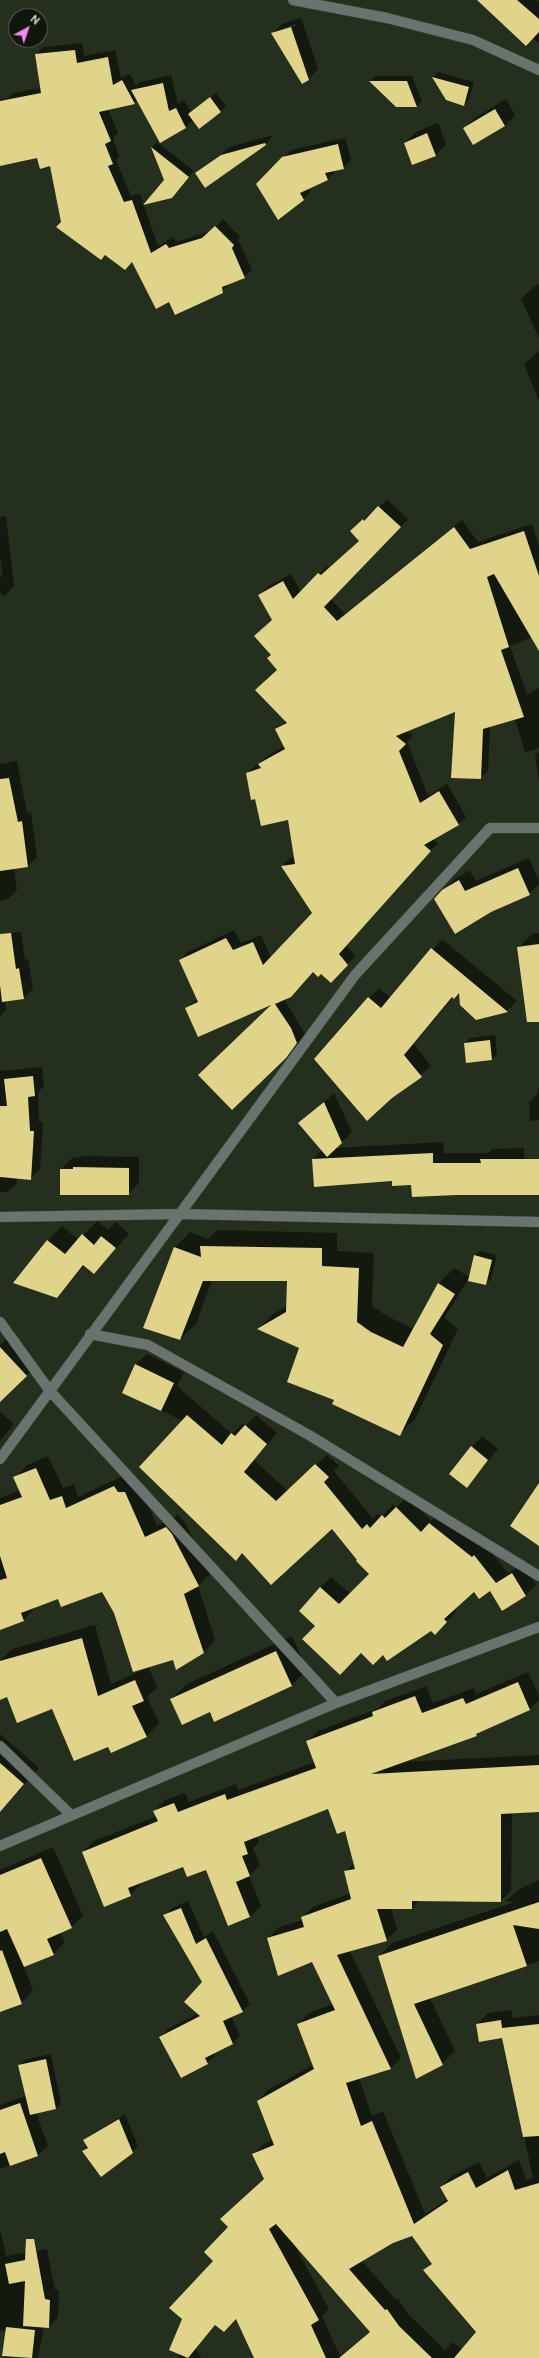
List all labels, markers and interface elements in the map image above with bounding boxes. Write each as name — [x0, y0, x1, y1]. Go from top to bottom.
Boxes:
north arrow — [8, 8, 48, 48]
text: N — [28, 12, 42, 27]

